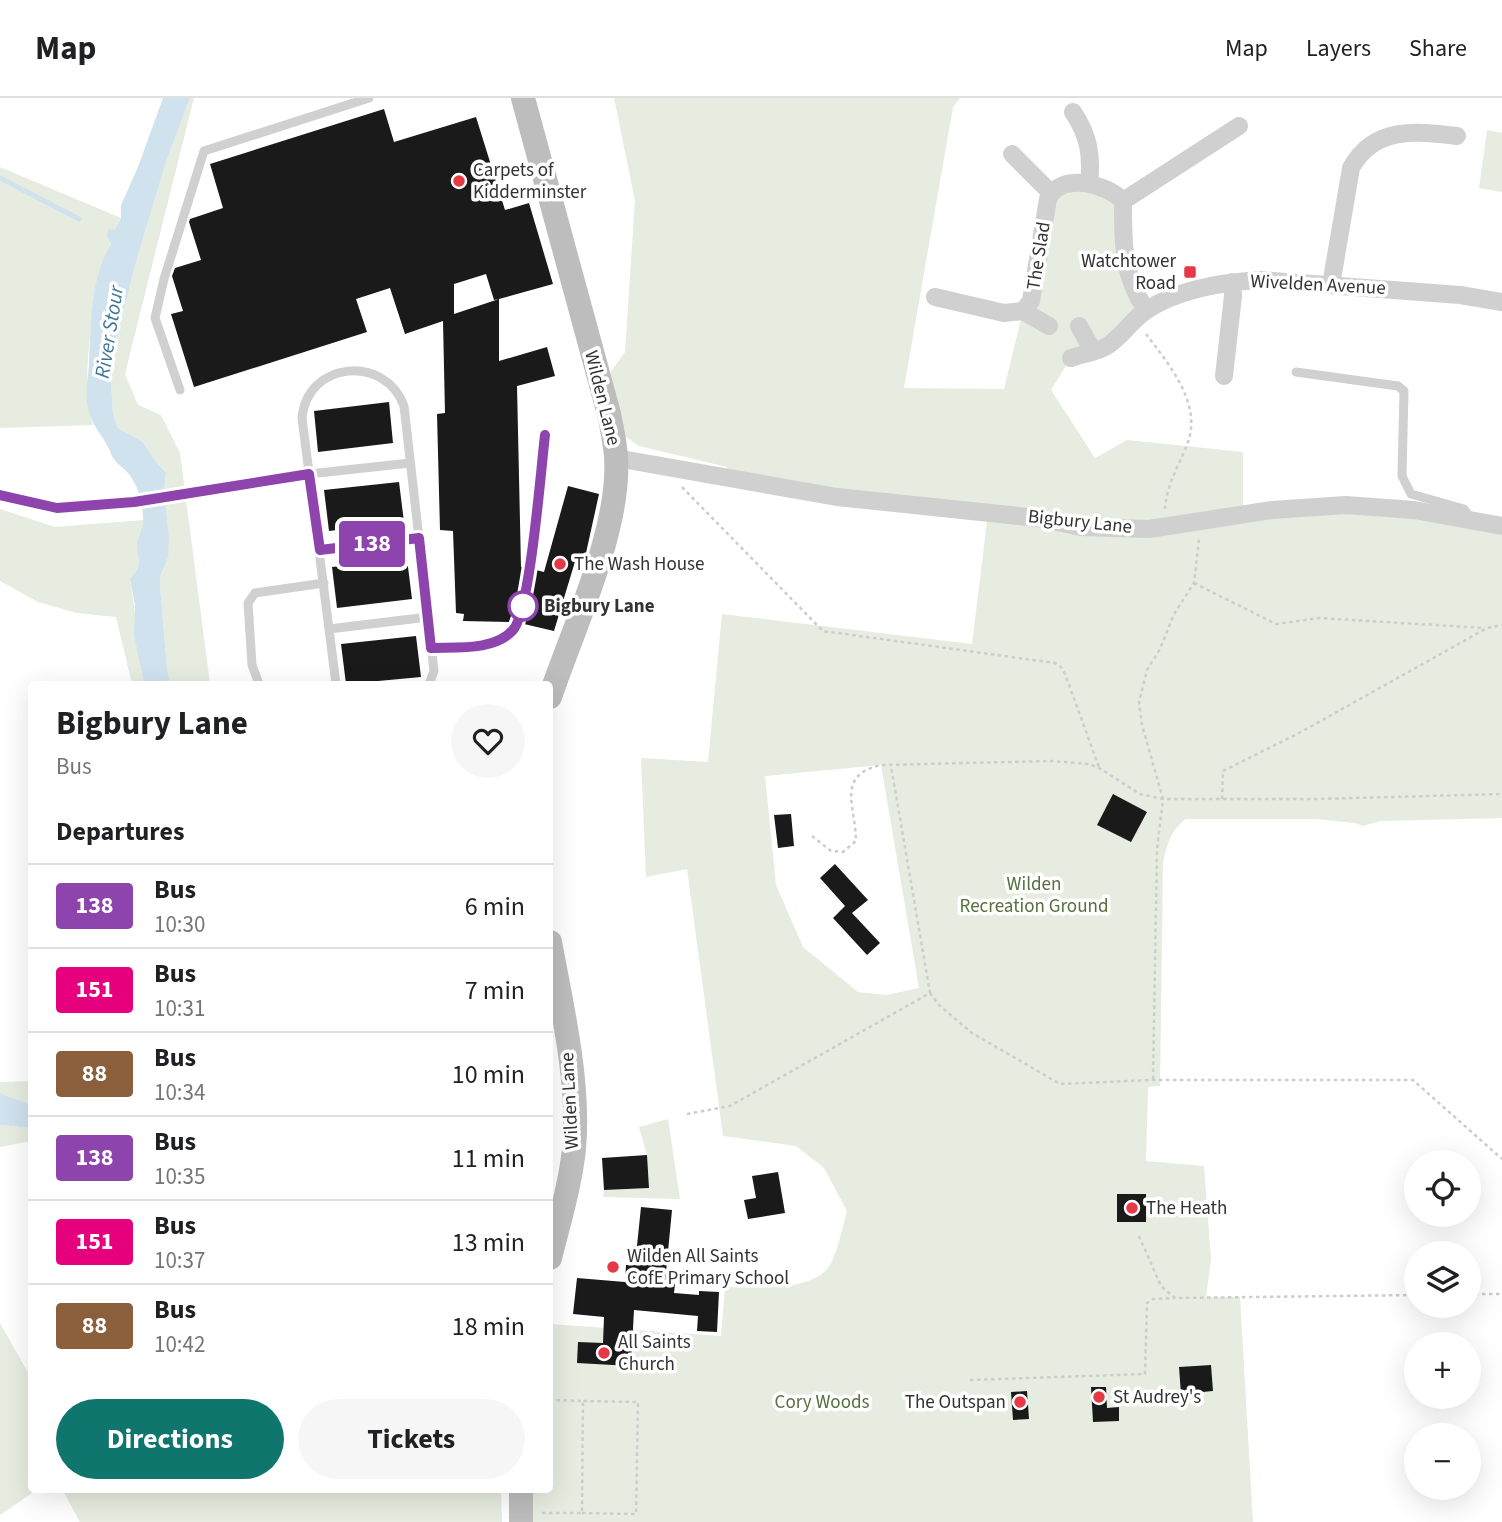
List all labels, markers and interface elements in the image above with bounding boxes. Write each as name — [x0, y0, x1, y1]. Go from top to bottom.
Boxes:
text: Map — [35, 25, 96, 72]
text: Map — [1225, 31, 1268, 66]
text: Layers — [1306, 31, 1371, 66]
text: Share — [1409, 31, 1467, 66]
place label: Carpets of Kidderminster — [473, 157, 587, 206]
marker: Carpets of Kidderminster — [451, 173, 467, 189]
street label: The Slad — [1020, 220, 1058, 292]
place label: Watchtower Road — [1081, 248, 1176, 297]
marker: Watchtower Road — [1182, 264, 1198, 280]
street label: Wivelden Avenue — [1250, 268, 1386, 302]
water label: River Stour — [87, 283, 131, 381]
street label: Wilden Lane — [577, 348, 627, 448]
street label: Bigbury Lane — [1027, 503, 1133, 541]
line badge: 138 — [332, 521, 412, 567]
text: 138 — [353, 526, 391, 561]
place label: The Wash House — [574, 551, 704, 578]
marker: The Wash House — [552, 556, 568, 572]
marker: Bigbury Lane — [508, 591, 538, 621]
place label: Bigbury Lane — [544, 593, 655, 620]
text: Bigbury Lane — [56, 700, 248, 747]
button: heart — [451, 704, 525, 778]
text: Bus — [56, 750, 92, 783]
text: Departures — [56, 813, 184, 850]
text: Bus — [154, 871, 196, 908]
park label: Wilden Recreation Ground — [960, 871, 1108, 920]
text: 138 — [75, 888, 114, 923]
text: 6 min — [465, 888, 525, 925]
text: 10:30 — [154, 908, 205, 941]
text: Bus — [154, 955, 196, 992]
text: 151 — [75, 972, 114, 1007]
text: 7 min — [465, 972, 525, 1009]
text: 10:31 — [154, 992, 205, 1025]
text: Bus — [154, 1039, 196, 1076]
street label: Wilden Lane — [554, 1052, 586, 1150]
text: 88 — [82, 1056, 107, 1091]
text: 10 min — [452, 1056, 525, 1093]
text: 10:34 — [154, 1076, 205, 1109]
text: Bus — [154, 1123, 196, 1160]
text: 138 — [75, 1140, 114, 1175]
text: 11 min — [452, 1140, 525, 1177]
map controls — [1404, 1150, 1481, 1500]
button: locate — [1404, 1150, 1481, 1227]
text: 10:35 — [154, 1160, 205, 1193]
place label: The Heath — [1146, 1195, 1227, 1222]
marker: The Heath — [1124, 1200, 1140, 1216]
text: Bus — [154, 1207, 196, 1244]
text: 151 — [75, 1224, 114, 1259]
text: 13 min — [452, 1224, 525, 1261]
button: layers — [1404, 1241, 1481, 1318]
place label: Wilden All Saints CofE Primary School — [627, 1243, 789, 1292]
text: 10:37 — [154, 1244, 205, 1277]
marker: Wilden All Saints CofE Primary School — [605, 1259, 621, 1275]
text: Bus — [154, 1291, 196, 1328]
text: 88 — [82, 1308, 107, 1343]
text: 18 min — [452, 1308, 525, 1345]
text: 10:42 — [154, 1328, 205, 1361]
place label: All Saints Church — [618, 1329, 691, 1378]
button: + — [1404, 1332, 1481, 1409]
marker: All Saints Church — [596, 1345, 612, 1361]
place label: St Audrey's — [1113, 1384, 1201, 1411]
park label: Cory Woods — [775, 1389, 869, 1416]
place label: The Outspan — [905, 1389, 1006, 1416]
marker: St Audrey's — [1091, 1389, 1107, 1405]
marker: The Outspan — [1012, 1394, 1028, 1410]
button: Directions — [56, 1399, 284, 1479]
button: Tickets — [298, 1399, 525, 1479]
button: − — [1404, 1423, 1481, 1500]

